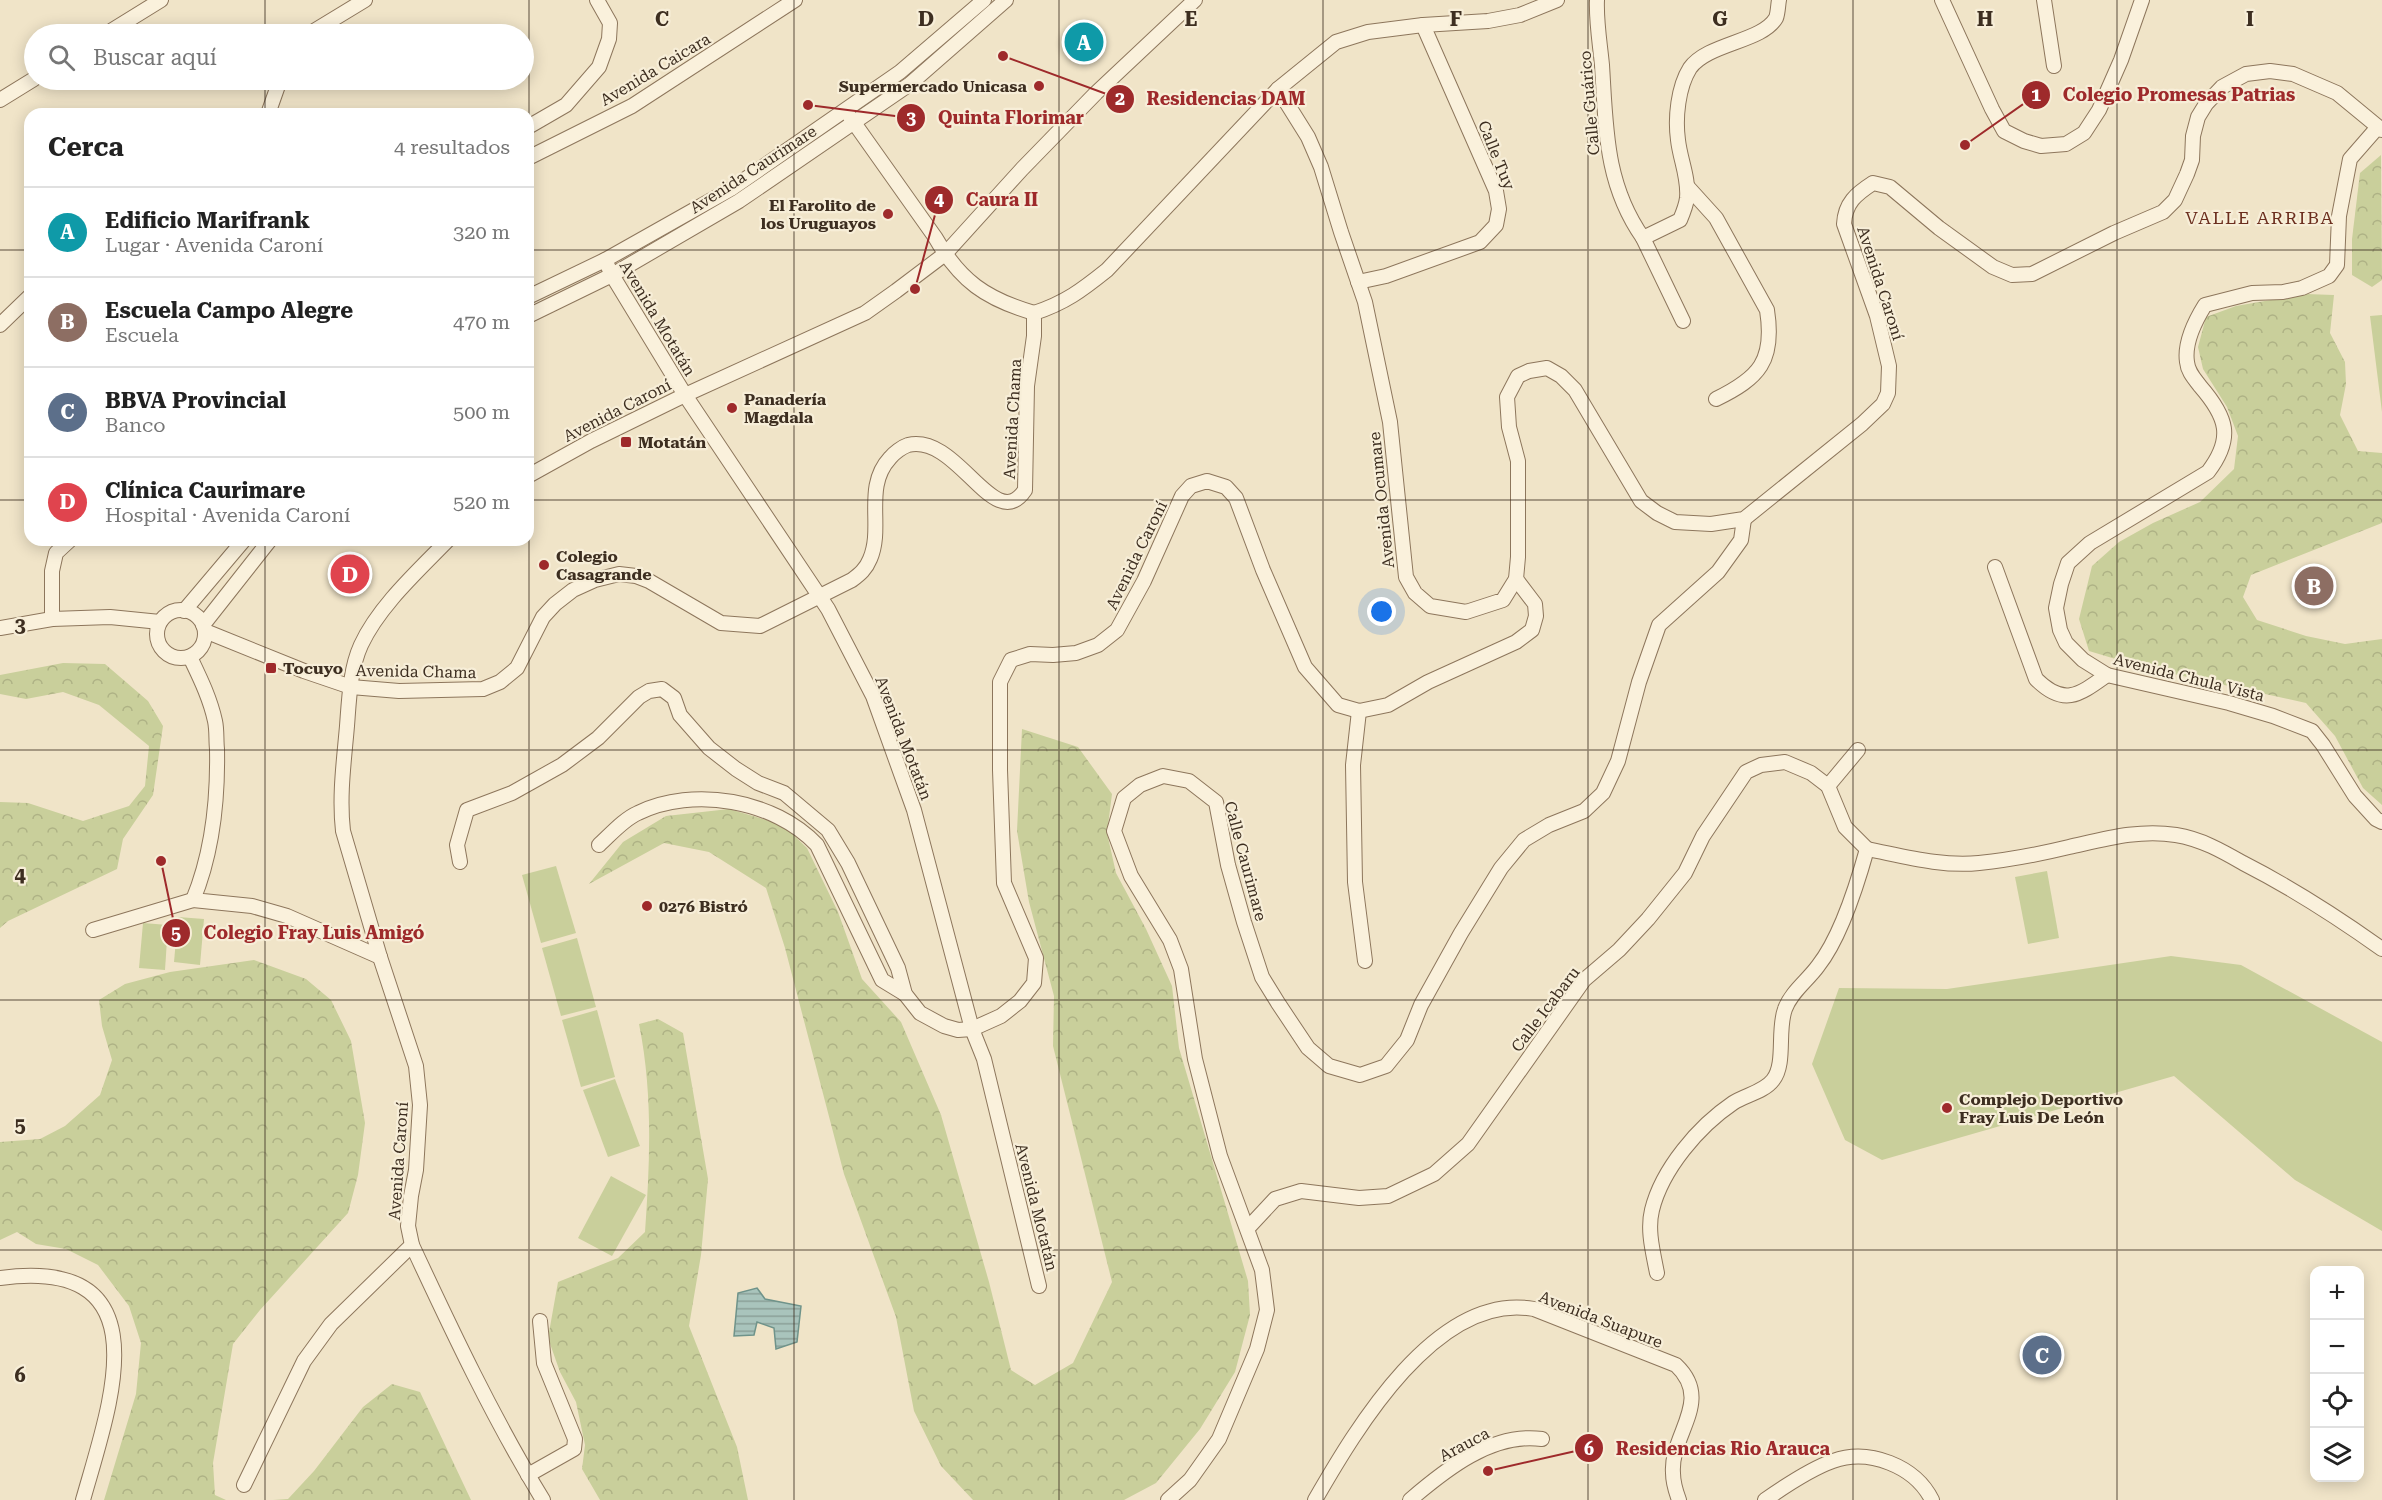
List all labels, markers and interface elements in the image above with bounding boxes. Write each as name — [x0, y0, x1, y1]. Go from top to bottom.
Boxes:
text: C — [655, 7, 669, 31]
text: D — [918, 7, 934, 31]
text: E — [1185, 7, 1198, 31]
text: F — [1450, 7, 1462, 31]
text: G — [1712, 7, 1728, 31]
text: H — [1977, 7, 1993, 31]
text: I — [2246, 7, 2254, 31]
pin: A — [1064, 20, 1104, 64]
search box — [24, 24, 534, 90]
street label: Avenida Caicara — [597, 29, 714, 110]
icon: search — [45, 41, 78, 74]
text: Buscar aquí — [93, 45, 217, 70]
street label: Calle Guárico — [1575, 50, 1604, 156]
place label: Supermercado Unicasa — [839, 77, 1028, 96]
callout: Colegio Promesas Patrias — [2021, 77, 2308, 113]
marker: Supermercado Unicasa — [1032, 79, 1046, 93]
callout: Residencias DAM — [1105, 81, 1318, 117]
text: 1 — [2031, 84, 2041, 105]
text: Colegio Promesas Patrias — [2063, 84, 2295, 105]
text: 2 — [1115, 88, 1125, 109]
text: Residencias DAM — [1147, 88, 1305, 109]
callout: Quinta Florimar — [896, 100, 1096, 136]
text: 3 — [906, 107, 916, 128]
text: Quinta Florimar — [938, 107, 1084, 128]
street label: Calle Tuy — [1474, 118, 1519, 193]
street label: Avenida Caurimare — [686, 121, 820, 217]
text: Cerca — [48, 132, 124, 162]
text: 4 resultados — [394, 135, 510, 159]
callout: Caura II — [924, 182, 1050, 218]
text: 4 — [934, 189, 944, 210]
text: Caura II — [966, 189, 1038, 210]
place label: El Farolito de los Uruguayos — [761, 196, 876, 233]
marker: El Farolito de los Uruguayos — [881, 207, 895, 221]
district label: VALLE ARRIBA — [2185, 207, 2335, 228]
text: Edificio Marifrank — [105, 208, 310, 233]
text: A — [60, 220, 75, 244]
text: 320 m — [453, 220, 510, 244]
street label: Avenida Caroní — [1853, 224, 1908, 343]
text: Lugar · Avenida Caroní — [105, 233, 323, 257]
street label: Avenida Motatán — [616, 257, 699, 379]
text: Escuela Campo Alegre — [105, 298, 353, 323]
text: B — [60, 310, 75, 334]
text: 470 m — [453, 310, 510, 334]
text: Escuela — [105, 323, 179, 347]
street label: Avenida Chama — [1000, 358, 1025, 480]
street label: Avenida Caroní — [560, 375, 674, 446]
text: BBVA Provincial — [105, 388, 286, 413]
place label: Panadería Magdala — [744, 390, 827, 427]
text: C — [61, 400, 75, 424]
text: 500 m — [453, 400, 510, 424]
marker: Panadería Magdala — [725, 401, 739, 415]
text: Banco — [105, 413, 165, 437]
street label: Avenida Ocumare — [1365, 431, 1398, 569]
place label: Motatán — [638, 433, 706, 452]
marker: Motatán — [619, 435, 633, 449]
text: Clínica Caurimare — [105, 478, 305, 503]
text: D — [59, 490, 76, 514]
text: 520 m — [453, 490, 510, 514]
street label: Avenida Caroní — [1102, 498, 1171, 613]
text: Hospital · Avenida Caroní — [105, 503, 350, 527]
place label: Colegio Casagrande — [556, 547, 652, 584]
pin: D — [330, 552, 370, 596]
marker: Colegio Casagrande — [537, 558, 551, 572]
pin: B — [2294, 564, 2334, 608]
your location — [1367, 597, 1396, 626]
text: 3 — [14, 613, 26, 637]
street label: Avenida Chula Vista — [2112, 650, 2267, 705]
place label: Tocuyo — [283, 659, 343, 678]
marker: Tocuyo — [264, 661, 278, 675]
street label: Avenida Chama — [356, 661, 477, 682]
street label: Avenida Motatán — [871, 674, 936, 803]
street label: Calle Caurimare — [1220, 799, 1271, 923]
text: 4 — [14, 863, 26, 887]
place label: 0276 Bistró — [659, 897, 748, 916]
marker: 0276 Bistró — [640, 899, 654, 913]
callout: Colegio Fray Luis Amigó — [161, 915, 436, 951]
text: 5 — [171, 922, 181, 943]
text: Colegio Fray Luis Amigó — [204, 922, 425, 943]
street label: Calle Icabaru — [1507, 963, 1584, 1056]
place label: Complejo Deportivo Fray Luis De León — [1959, 1090, 2123, 1127]
street label: Avenida Caroní — [385, 1101, 412, 1221]
marker: Complejo Deportivo Fray Luis De León — [1940, 1101, 1954, 1115]
text: 5 — [14, 1113, 26, 1137]
street label: Avenida Motatán — [1011, 1141, 1062, 1273]
map controls — [2310, 1266, 2364, 1482]
button: + — [2310, 1266, 2364, 1320]
street label: Avenida Suapure — [1536, 1287, 1666, 1352]
button: − — [2310, 1320, 2364, 1374]
pin: C — [2022, 1332, 2062, 1378]
text: 6 — [14, 1363, 26, 1387]
button: locate — [2310, 1374, 2364, 1428]
street label: Arauca — [1436, 1423, 1493, 1465]
button: layers — [2310, 1428, 2364, 1482]
callout: Residencias Rio Arauca — [1574, 1430, 1842, 1466]
text: 6 — [1584, 1438, 1594, 1459]
text: Residencias Rio Arauca — [1616, 1438, 1831, 1459]

